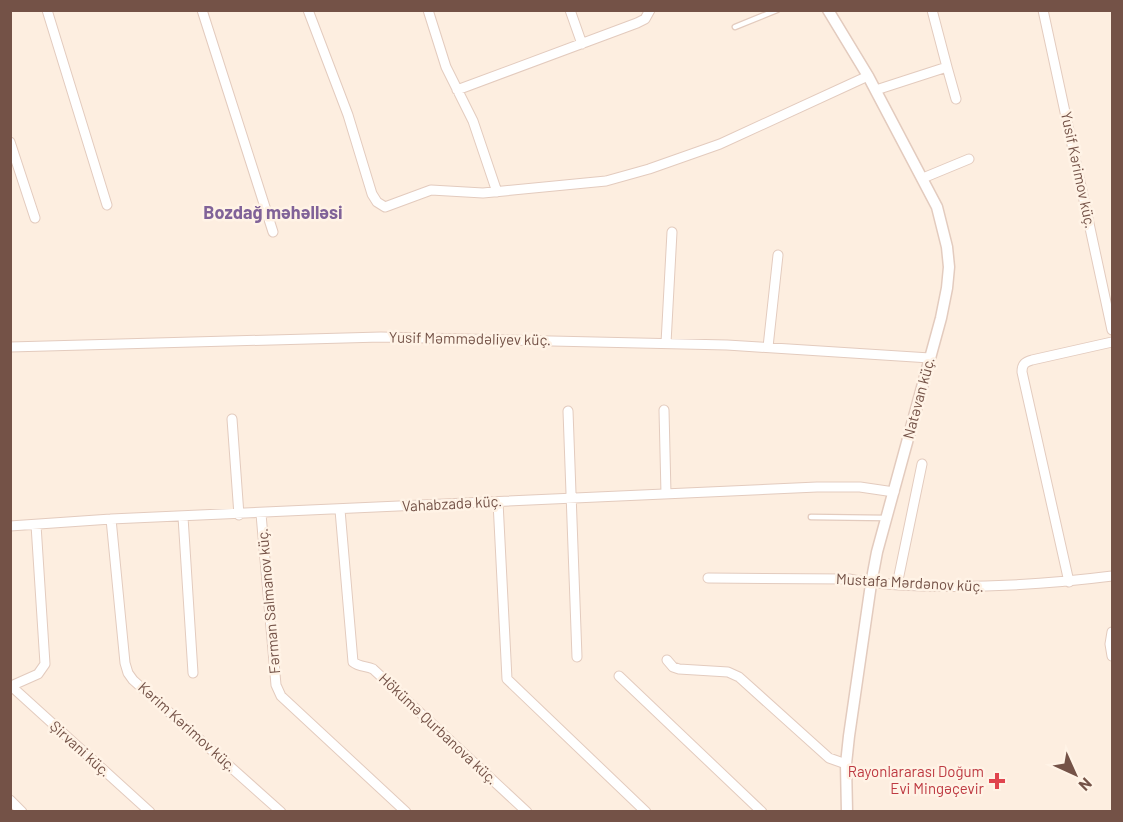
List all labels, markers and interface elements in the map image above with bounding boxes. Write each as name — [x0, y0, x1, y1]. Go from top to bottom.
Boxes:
street label: Yusif Kərimov küç. — [1058, 110, 1100, 230]
district label: Bozdağ məhəlləsi — [203, 201, 343, 223]
street label: Yusif Məmmədəliyev küç. — [389, 328, 551, 348]
street label: Natəvan küç. — [898, 355, 938, 441]
street label: Vahabzadə küç. — [401, 491, 503, 515]
street label: Fərman Salmanov küç. — [253, 527, 283, 675]
street label: Mustafa Mərdənov küç. — [836, 569, 985, 595]
street label: Hökümə Qurbanova küç. — [376, 669, 502, 788]
street label: Kərim Kərimov küç. — [135, 677, 240, 775]
street label: Şirvani küç. — [47, 716, 115, 780]
north arrow — [1045, 744, 1105, 804]
place label: Rayonlararası Doğum Evi Mingəçevir — [848, 762, 985, 797]
marker: Rayonlararası Doğum Evi Mingəçevir — [988, 772, 1006, 790]
text: N — [1075, 774, 1096, 795]

